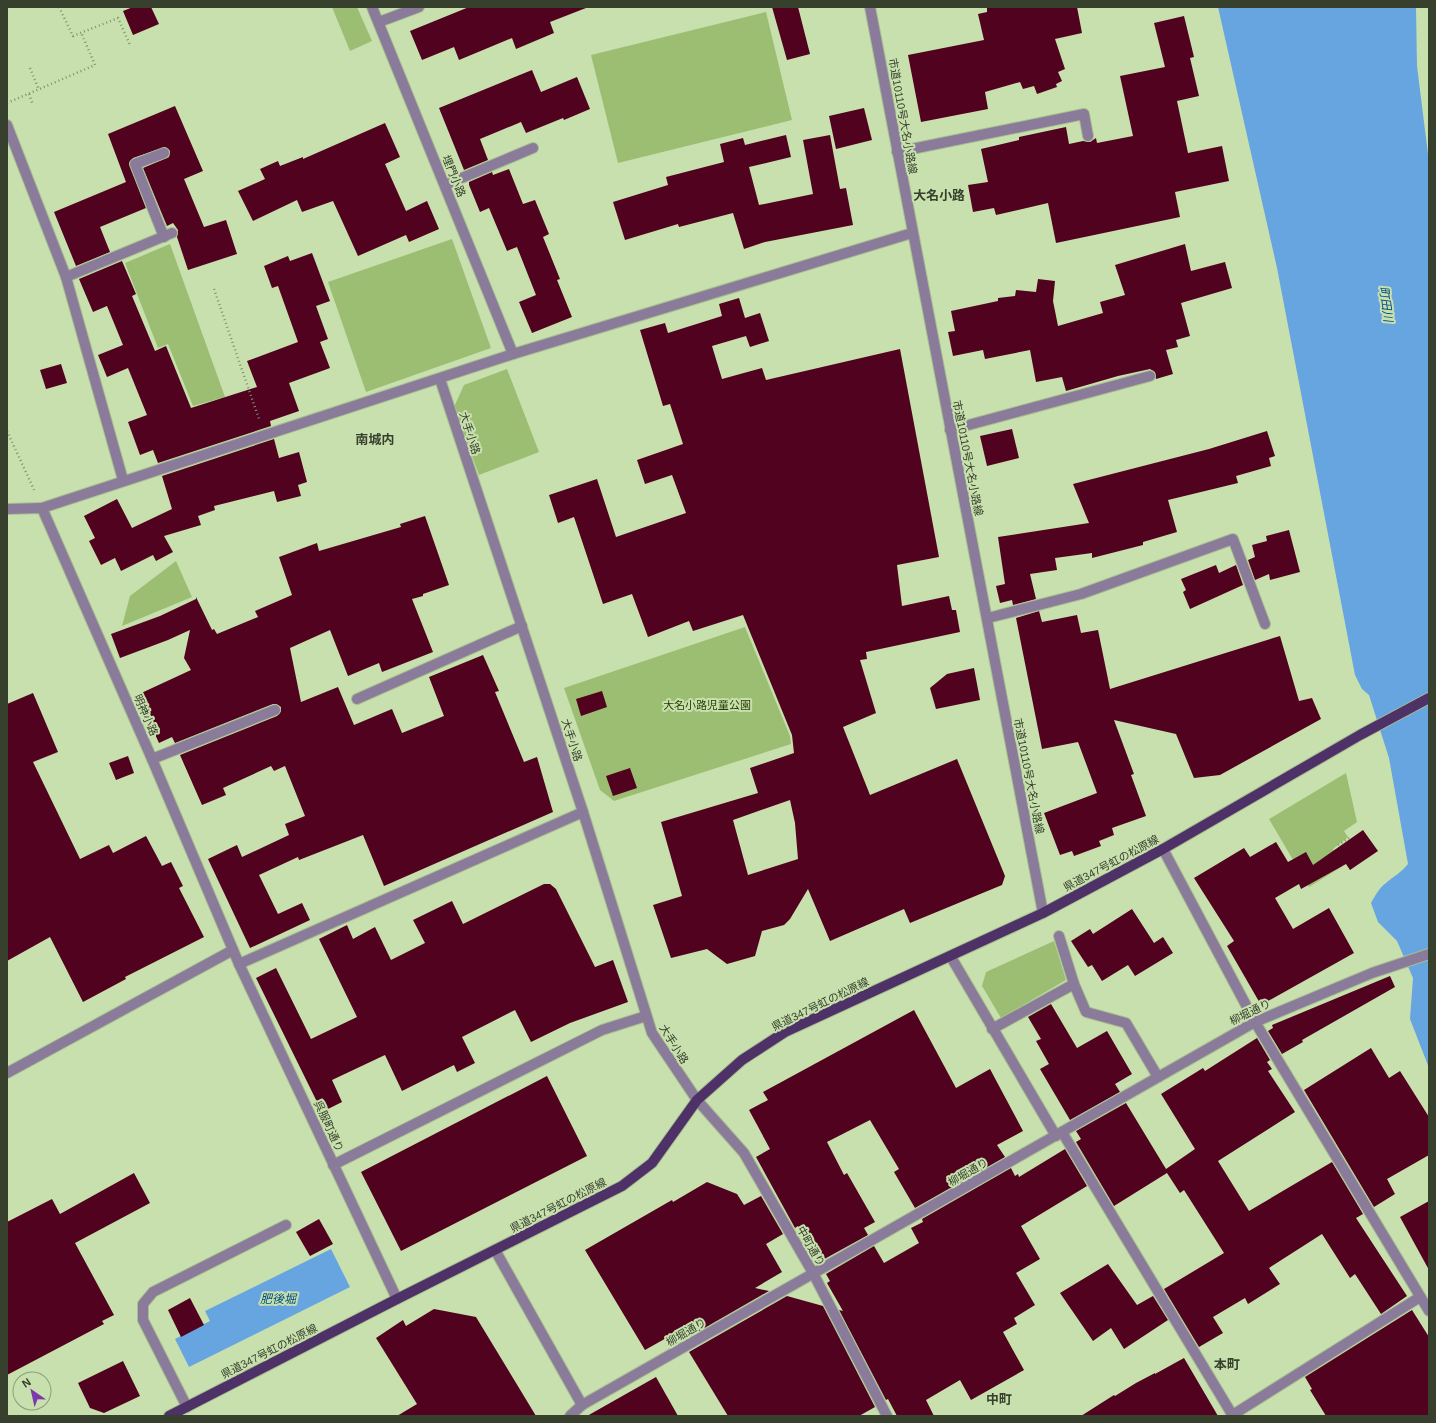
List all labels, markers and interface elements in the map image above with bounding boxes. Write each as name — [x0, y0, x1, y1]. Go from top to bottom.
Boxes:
street label: 市道10110号大名小路線 — [887, 57, 919, 175]
street label: 埋門小路 — [440, 153, 468, 199]
district label: 大名小路 — [913, 188, 965, 203]
water label: 町田川 — [1377, 285, 1396, 325]
street label: 市道10110号大名小路線 — [951, 399, 985, 517]
street label: 大手小路 — [457, 410, 483, 456]
district label: 南城内 — [355, 432, 395, 447]
street label: 明神小路 — [132, 692, 160, 738]
park label: 大名小路児童公園 — [663, 699, 751, 711]
street label: 大手小路 — [559, 717, 585, 763]
street label: 市道10110号大名小路線 — [1012, 717, 1046, 835]
street label: 県道347号虹の松原線 — [1061, 833, 1161, 893]
street label: 県道347号虹の松原線 — [770, 975, 870, 1033]
street label: 柳堀通り — [1228, 997, 1272, 1027]
street label: 大手小路 — [657, 1022, 691, 1066]
street label: 呉服町通り — [312, 1099, 346, 1153]
street label: 柳堀通り — [946, 1156, 990, 1188]
street label: 県道347号虹の松原線 — [508, 1176, 608, 1234]
street label: 中町通り — [795, 1224, 827, 1268]
water label: 肥後堀 — [260, 1292, 298, 1306]
street label: 柳堀通り — [664, 1316, 708, 1348]
street label: 県道347号虹の松原線 — [219, 1322, 319, 1380]
district label: 本町 — [1214, 1357, 1240, 1372]
north arrow — [12, 1371, 52, 1411]
text: N — [20, 1375, 33, 1390]
district label: 中町 — [986, 1392, 1012, 1407]

